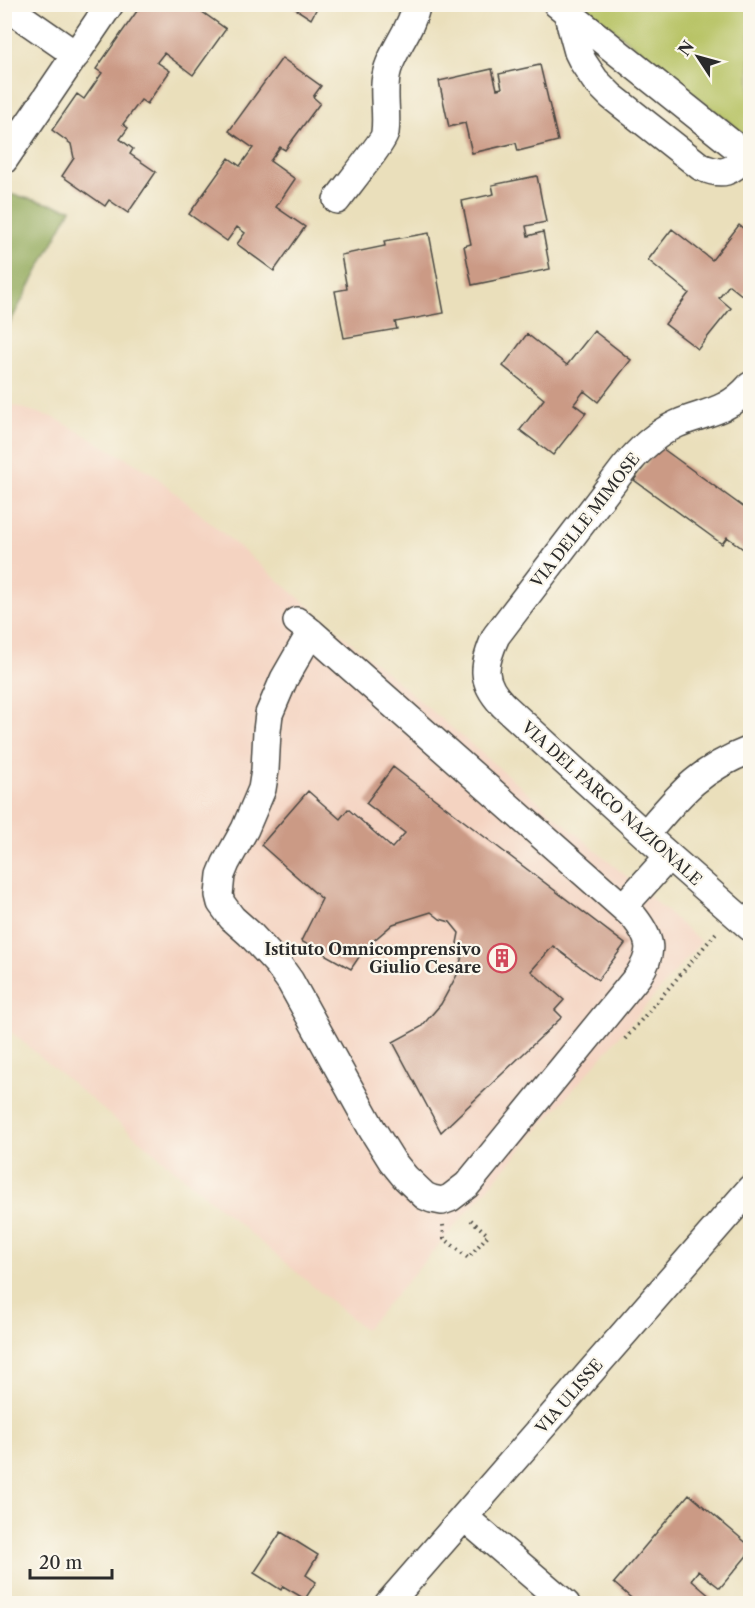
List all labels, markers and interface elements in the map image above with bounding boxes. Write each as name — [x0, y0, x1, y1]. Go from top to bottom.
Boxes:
north arrow — [668, 27, 728, 87]
text: N — [674, 37, 698, 60]
street label: VIA DELLE MIMOSE — [526, 449, 644, 592]
street label: VIA DEL PARCO NAZIONALE — [517, 716, 706, 889]
place label: Istituto Omnicomprensivo Giulio Cesare — [264, 939, 481, 977]
building icon: Istituto Omnicomprensivo Giulio Cesare — [486, 942, 518, 974]
street label: VIA ULISSE — [531, 1355, 607, 1438]
scale bar — [30, 1542, 112, 1580]
text: 20 m — [39, 1552, 83, 1574]

